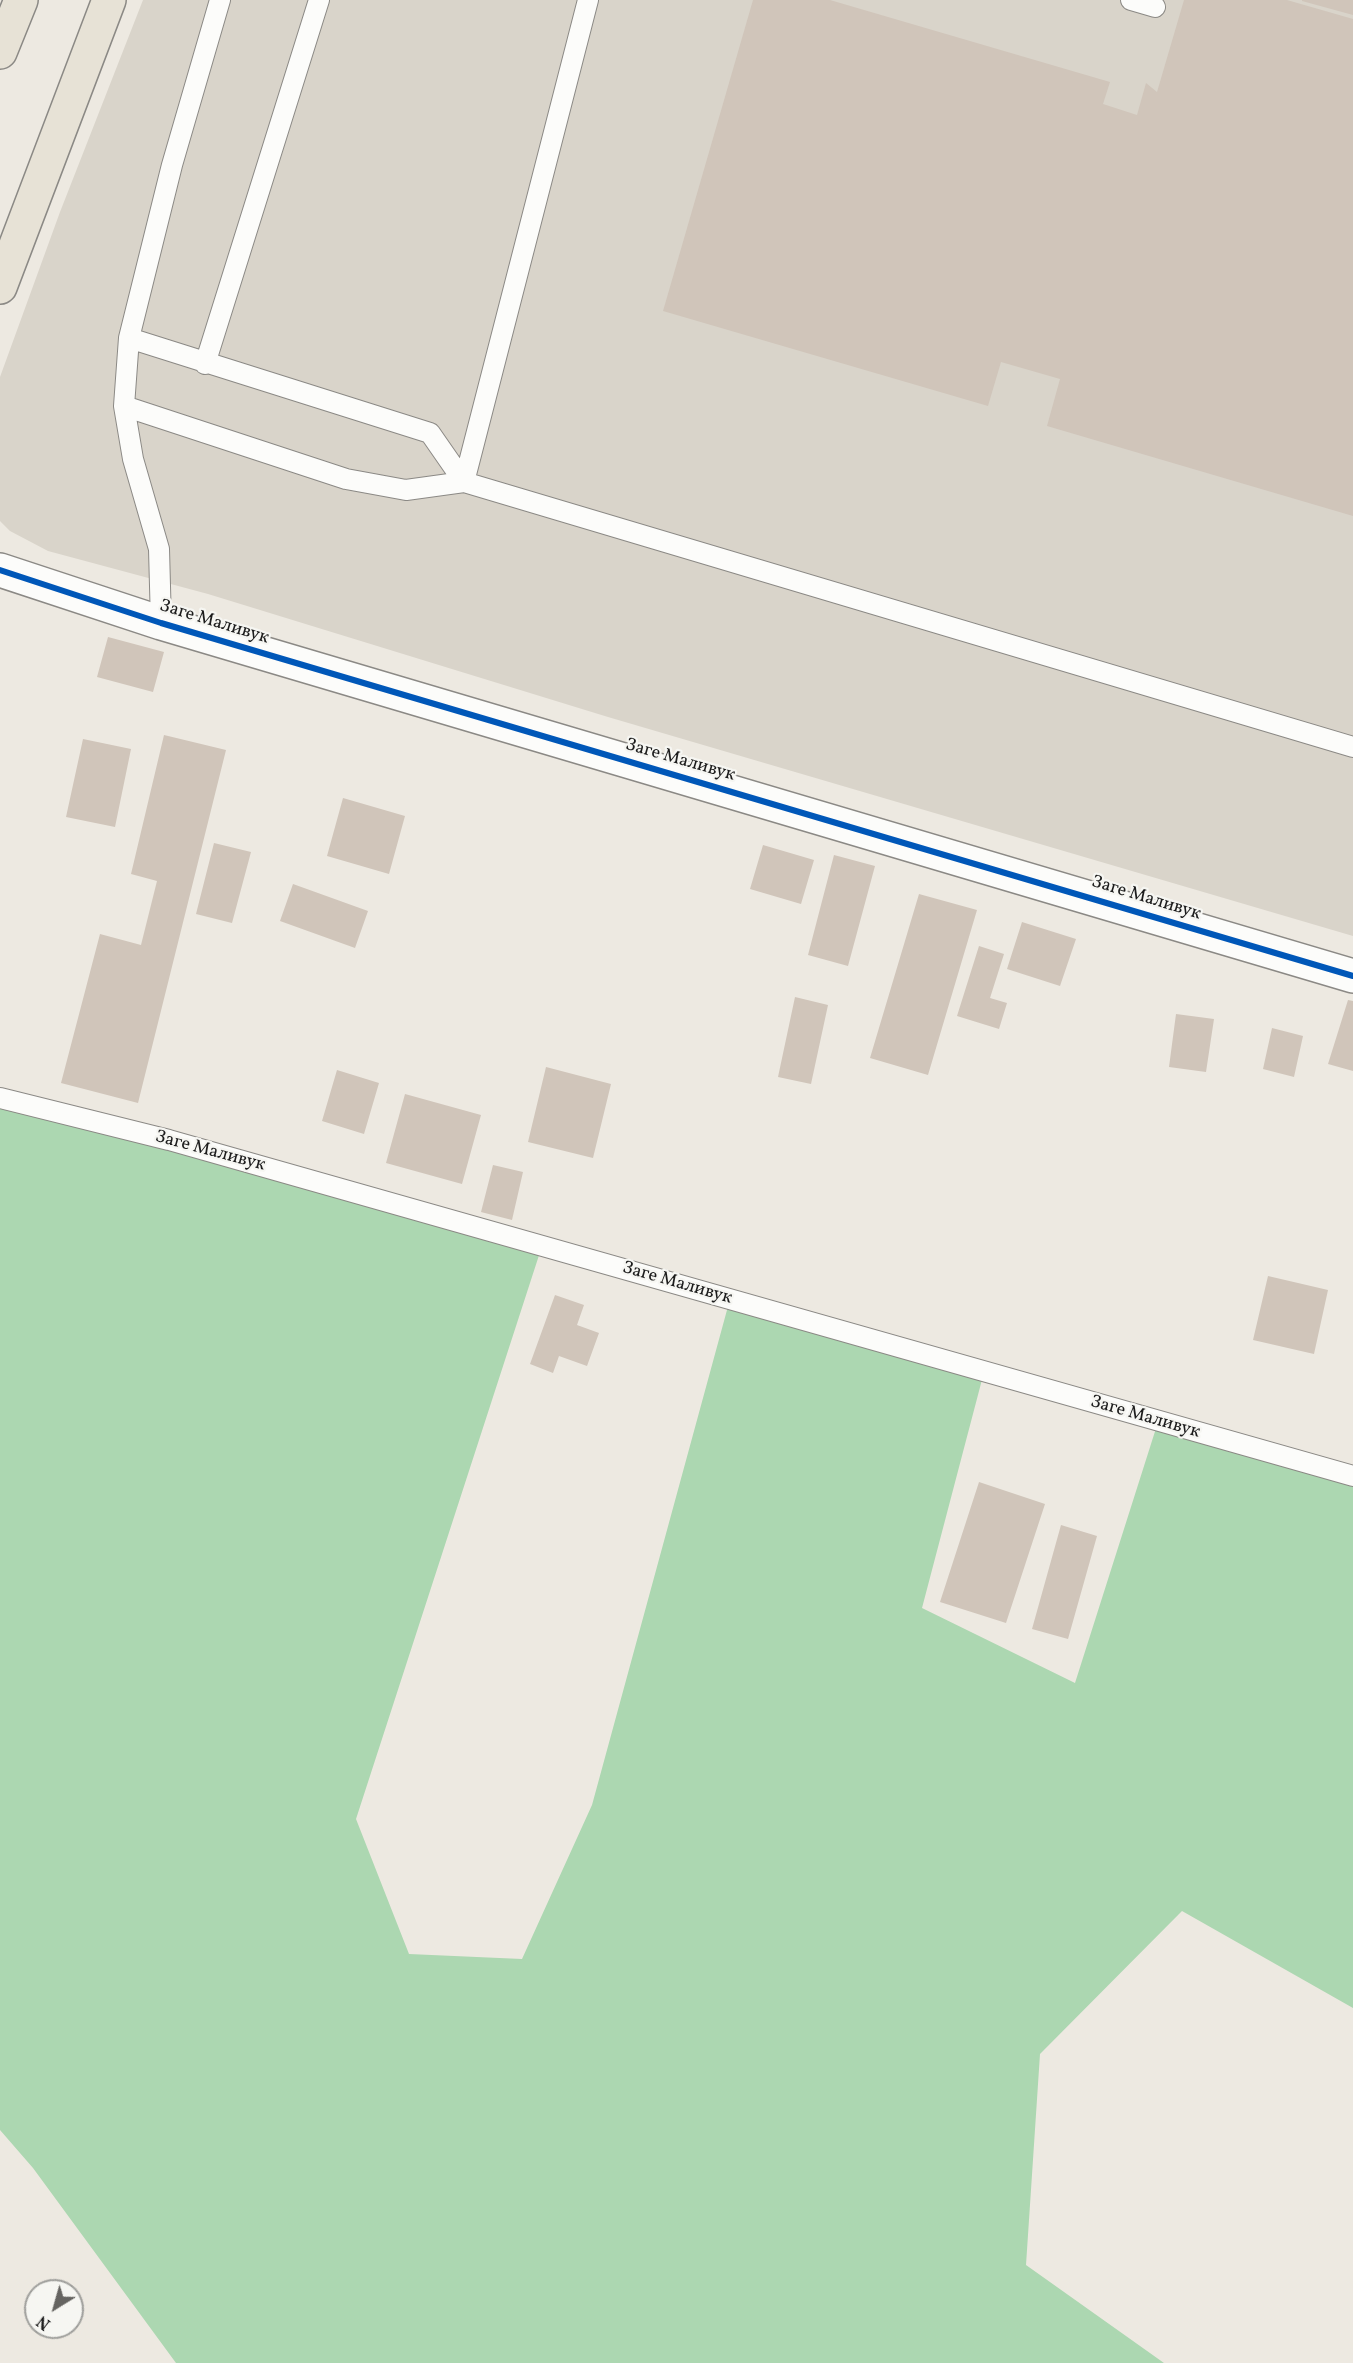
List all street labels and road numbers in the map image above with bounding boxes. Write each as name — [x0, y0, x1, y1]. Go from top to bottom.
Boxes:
street label: Заге Маливук — [157, 596, 271, 650]
street label: Заге Маливук — [623, 735, 737, 787]
street label: Заге Маливук — [1089, 872, 1203, 926]
street label: Заге Маливук — [152, 1127, 268, 1177]
street label: Заге Маливук — [620, 1258, 734, 1310]
street label: Заге Маливук — [1088, 1392, 1202, 1444]

